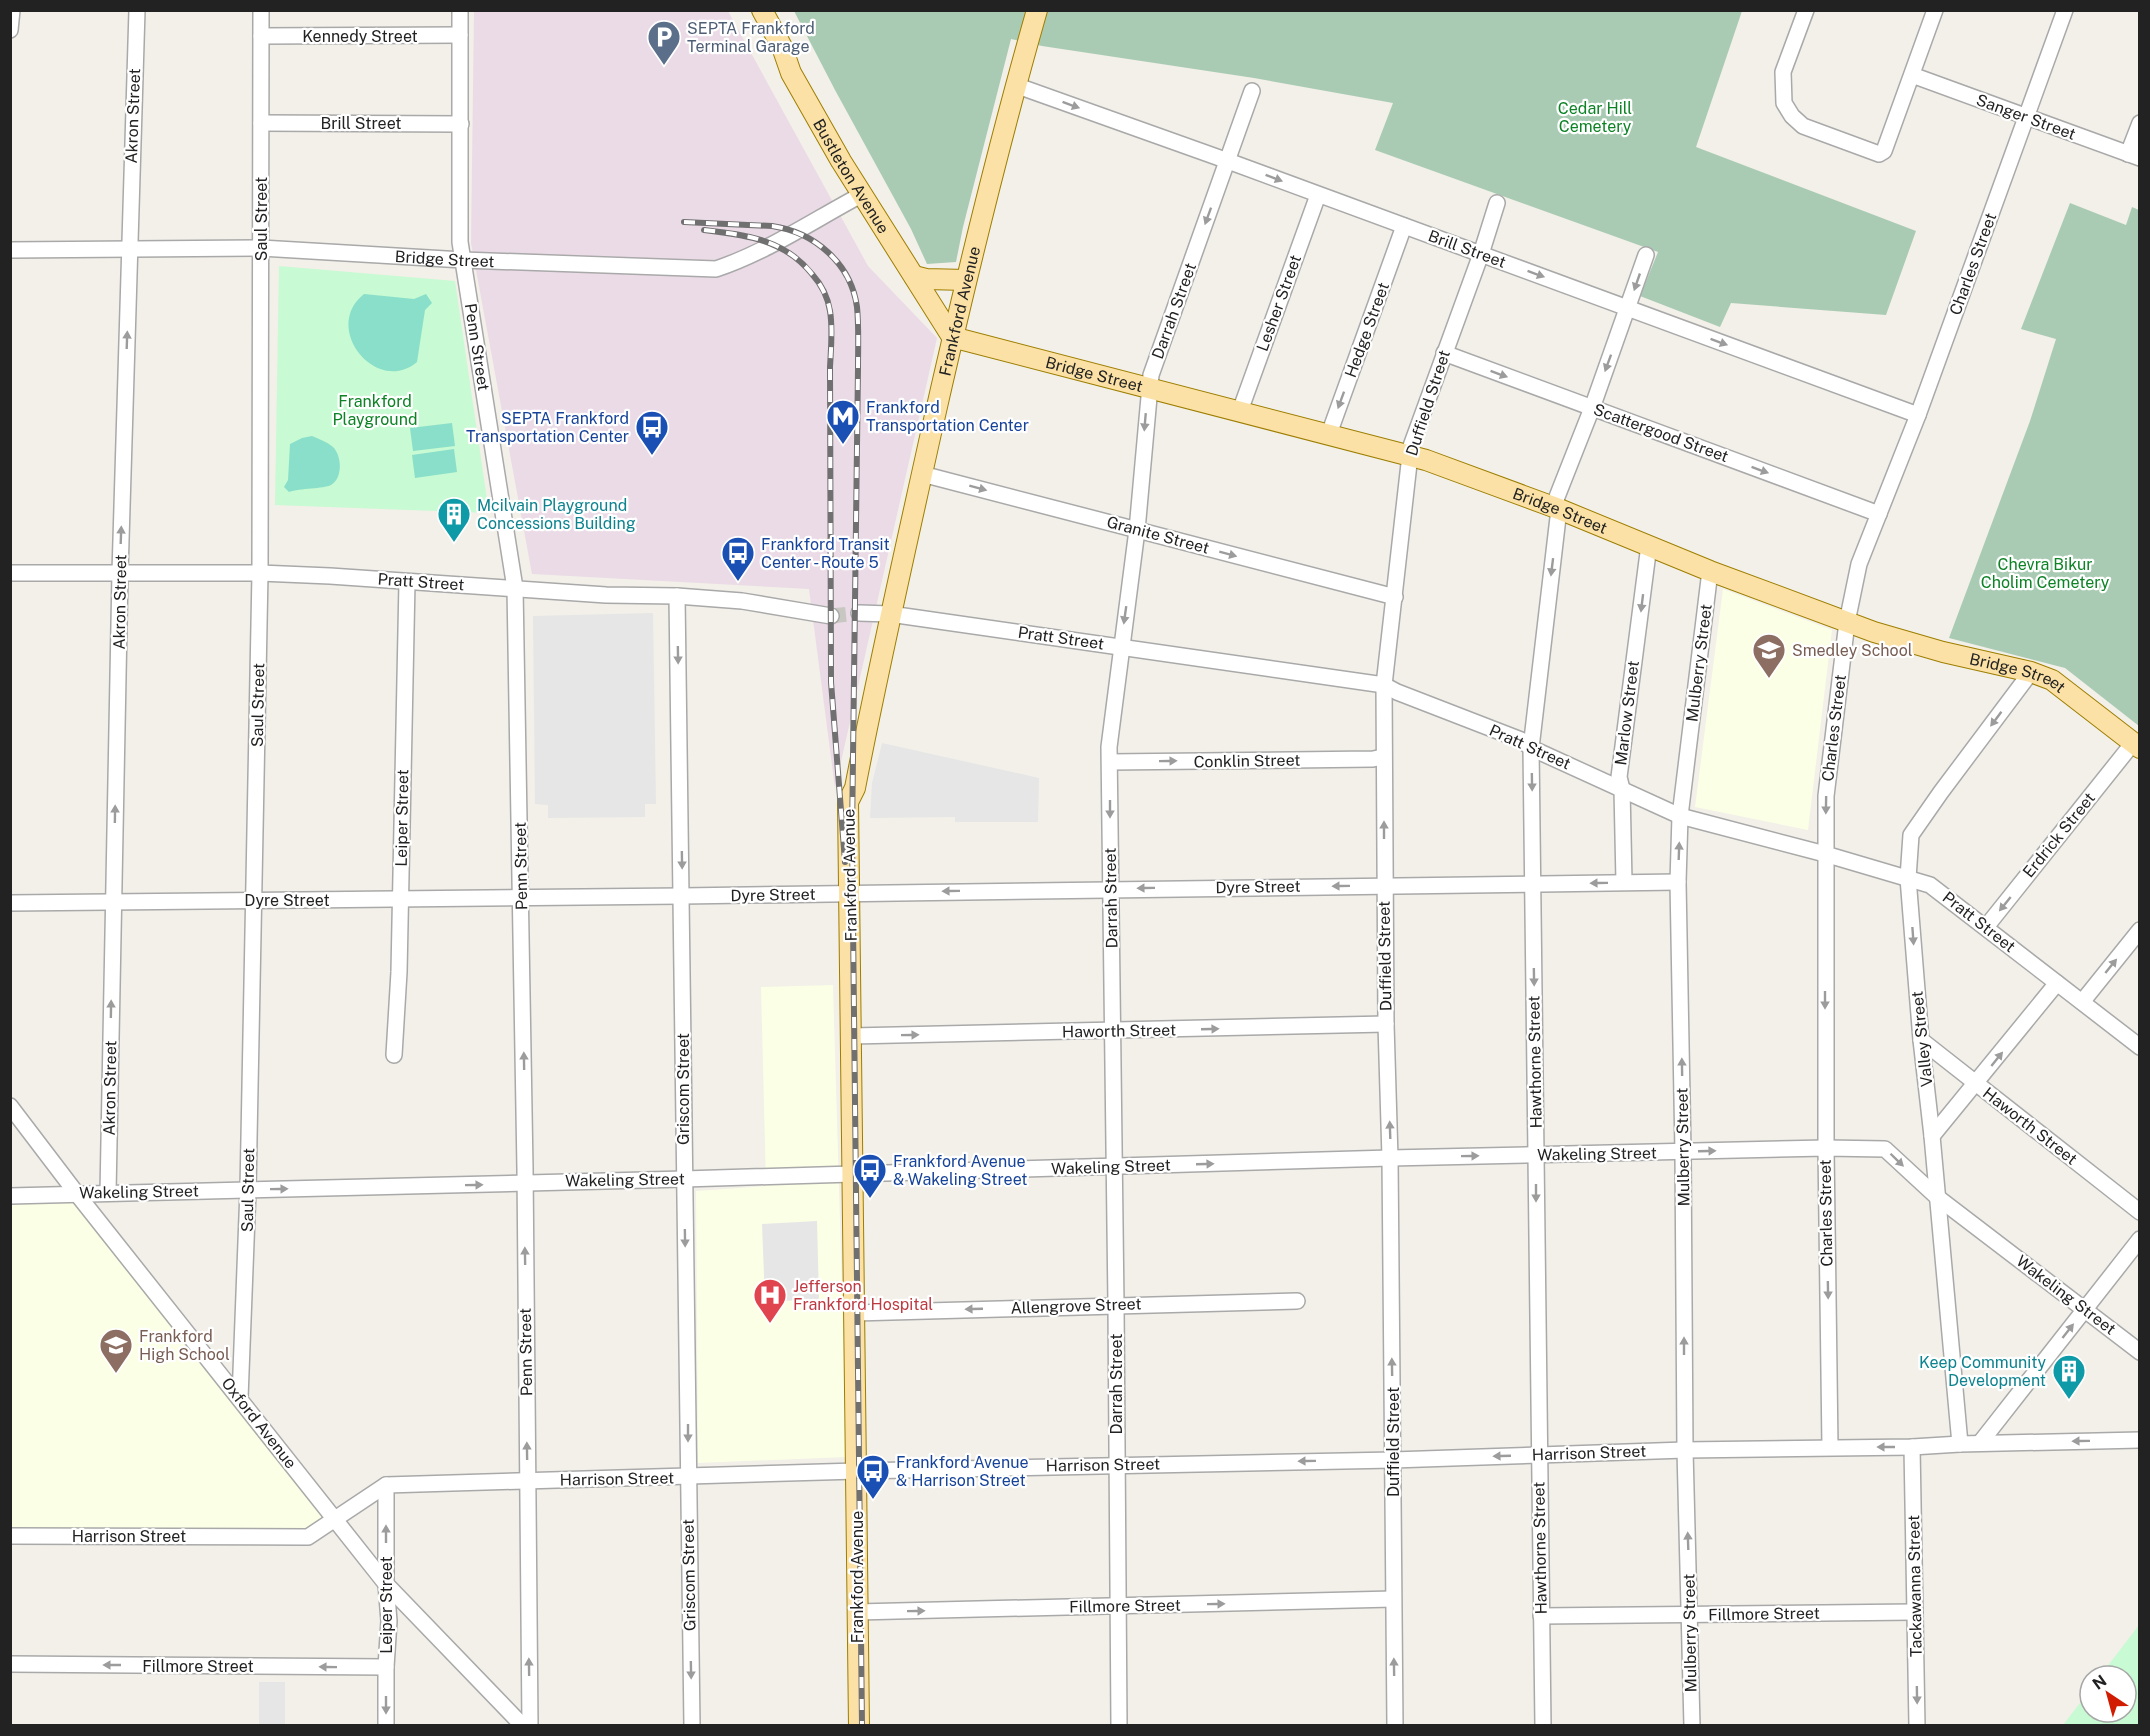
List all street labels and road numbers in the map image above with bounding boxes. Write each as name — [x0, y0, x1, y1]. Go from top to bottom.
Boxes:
street label: Kennedy Street — [302, 27, 418, 46]
street label: Akron Street — [122, 68, 144, 164]
street label: Sanger Street — [1974, 90, 2078, 144]
street label: Brill Street — [320, 114, 402, 133]
street label: Bustleton Avenue — [809, 115, 894, 237]
street label: Saul Street — [252, 177, 271, 261]
street label: Charles Street — [1946, 210, 2000, 318]
street label: Brill Street — [1426, 226, 1508, 272]
street label: Frankford Avenue — [935, 244, 984, 378]
street label: Bridge Street — [394, 246, 495, 271]
street label: Lesher Street — [1253, 252, 1305, 354]
street label: Darrah Street — [1148, 260, 1200, 362]
street label: Hedge Street — [1341, 280, 1393, 380]
street label: Penn Street — [461, 302, 493, 392]
street label: Duffield Street — [1402, 348, 1454, 458]
street label: Bridge Street — [1044, 352, 1145, 396]
street label: Scattergood Street — [1591, 400, 1731, 466]
street label: Bridge Street — [1510, 483, 1610, 537]
street label: Granite Street — [1105, 512, 1211, 558]
street label: Akron Street — [110, 554, 130, 650]
street label: Pratt Street — [377, 569, 465, 595]
street label: Mulberry Street — [1682, 603, 1716, 723]
street label: Pratt Street — [1017, 623, 1105, 653]
street label: Bridge Street — [1968, 649, 2069, 697]
street label: Marlow Street — [1611, 659, 1643, 767]
street label: Saul Street — [248, 663, 268, 747]
street label: Charles Street — [1818, 674, 1850, 782]
street label: Pratt Street — [1486, 721, 1574, 773]
street label: Conklin Street — [1193, 751, 1301, 771]
street label: Leiper Street — [392, 769, 412, 867]
street label: Erdrick Street — [2019, 789, 2099, 881]
street label: Frankford Avenue — [839, 809, 861, 941]
street label: Penn Street — [511, 822, 531, 910]
street label: Darrah Street — [1101, 847, 1121, 949]
street label: Dyre Street — [1215, 877, 1301, 897]
street label: Dyre Street — [730, 885, 816, 905]
street label: Pratt Street — [1939, 888, 2019, 956]
street label: Dyre Street — [244, 891, 330, 910]
street label: Duffield Street — [1375, 901, 1395, 1011]
street label: Valley Street — [1908, 990, 1936, 1088]
street label: Hawthorne Street — [1524, 995, 1546, 1129]
street label: Haworth Street — [1062, 1021, 1176, 1041]
street label: Griscom Street — [674, 1033, 693, 1145]
street label: Akron Street — [100, 1040, 120, 1136]
street label: Haworth Street — [1979, 1083, 2081, 1169]
street label: Mulberry Street — [1672, 1087, 1694, 1207]
street label: Wakeling Street — [1537, 1143, 1657, 1165]
street label: Saul Street — [238, 1148, 258, 1232]
street label: Wakeling Street — [1051, 1155, 1171, 1179]
street label: Charles Street — [1816, 1159, 1836, 1267]
street label: Wakeling Street — [565, 1169, 685, 1191]
street label: Wakeling Street — [79, 1181, 199, 1203]
street label: Wakeling Street — [2012, 1251, 2120, 1339]
street label: Allengrove Street — [1010, 1294, 1142, 1318]
street label: Penn Street — [516, 1308, 536, 1396]
street label: Darrah Street — [1107, 1334, 1126, 1434]
street label: Oxford Avenue — [218, 1374, 300, 1472]
street label: Duffield Street — [1384, 1387, 1403, 1497]
street label: Harrison Street — [1531, 1442, 1647, 1464]
street label: Harrison Street — [1046, 1455, 1160, 1475]
street label: Harrison Street — [560, 1469, 674, 1489]
street label: Hawthorne Street — [1529, 1481, 1551, 1615]
street label: Frankford Avenue — [848, 1511, 867, 1643]
street label: Tackawanna Street — [1904, 1515, 1926, 1657]
street label: Griscom Street — [679, 1519, 699, 1631]
street label: Harrison Street — [72, 1527, 186, 1546]
street label: Leiper Street — [377, 1556, 396, 1654]
street label: Mulberry Street — [1679, 1573, 1701, 1693]
street label: Fillmore Street — [1069, 1596, 1181, 1616]
street label: Fillmore Street — [1708, 1604, 1820, 1624]
street label: Fillmore Street — [142, 1657, 254, 1676]

